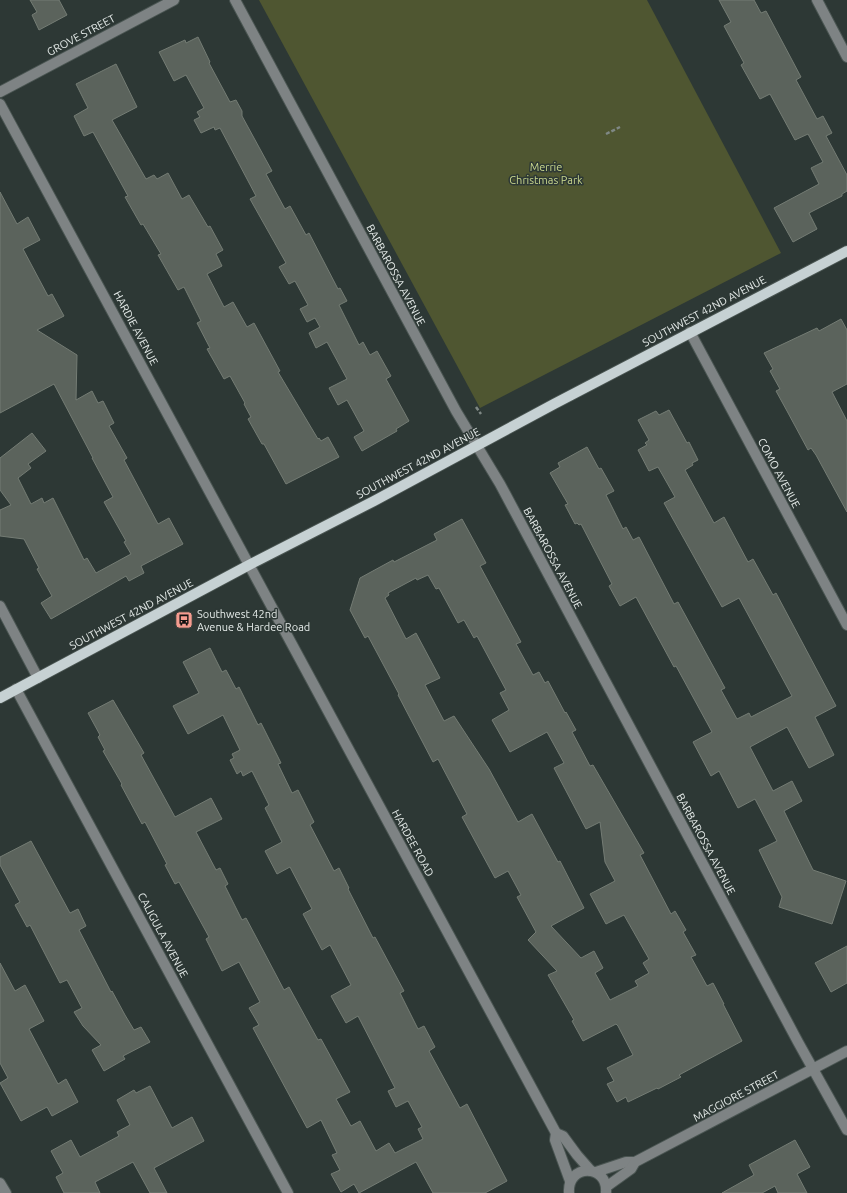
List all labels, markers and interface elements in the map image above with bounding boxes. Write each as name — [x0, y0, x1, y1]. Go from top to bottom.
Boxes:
street label: GROVE STREET — [45, 12, 117, 58]
park label: Merrie Christmas Park — [509, 161, 583, 186]
street label: BARBAROSSA AVENUE — [364, 222, 428, 328]
street label: SOUTHWEST 42ND AVENUE — [640, 273, 768, 349]
street label: HARDIE AVENUE — [111, 289, 161, 367]
street label: SOUTHWEST 42ND AVENUE — [354, 425, 482, 501]
street label: COMO AVENUE — [756, 436, 802, 510]
street label: BARBAROSSA AVENUE — [521, 505, 585, 611]
street label: SOUTHWEST 42ND AVENUE — [67, 576, 195, 652]
place label: Southwest 42nd Avenue & Hardee Road — [197, 608, 310, 633]
bus stop icon: Southwest 42nd Avenue & Hardee Road — [174, 610, 194, 630]
street label: BARBAROSSA AVENUE — [674, 791, 738, 897]
street label: HARDEE ROAD — [390, 808, 436, 879]
street label: CALIGULA AVENUE — [136, 891, 190, 979]
street label: MAGGIORE STREET — [691, 1068, 781, 1124]

